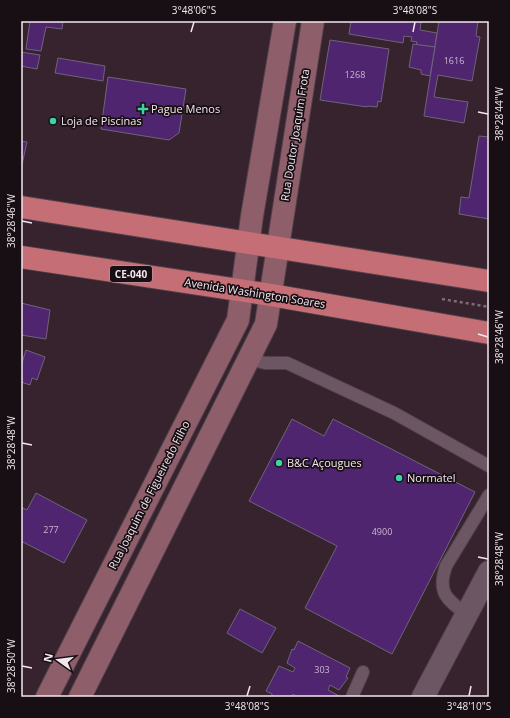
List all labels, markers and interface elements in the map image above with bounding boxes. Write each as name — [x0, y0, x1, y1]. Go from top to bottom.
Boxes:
text: 3°48'06"S — [172, 3, 216, 17]
text: 3°48'08"S — [393, 3, 437, 17]
house number: 1616 — [444, 54, 464, 67]
street label: Rua Doutor Joaquim Frota — [277, 68, 312, 202]
house number: 1268 — [345, 68, 365, 81]
text: 38°28'44"W — [492, 86, 506, 141]
place label: Pague Menos — [151, 101, 220, 116]
marker: Pague Menos — [138, 104, 148, 114]
place label: Loja de Piscinas — [61, 113, 142, 128]
marker: Loja de Piscinas — [48, 116, 58, 126]
text: 38°28'46"W — [4, 193, 18, 248]
road number: CE-040 — [110, 266, 152, 282]
street label: Avenida Washington Soares — [184, 274, 327, 311]
text: 38°28'46"W — [492, 309, 506, 364]
text: 38°28'48"W — [4, 415, 18, 470]
street label: Rua Joaquim de Figueiredo Filho — [104, 418, 193, 572]
place label: B&C Açougues — [287, 455, 362, 470]
marker: B&C Açougues — [274, 458, 284, 468]
place label: Normatel — [407, 470, 456, 485]
marker: Normatel — [394, 473, 404, 483]
house number: 277 — [43, 523, 59, 536]
house number: 4900 — [372, 525, 392, 538]
text: 38°28'48"W — [492, 531, 506, 586]
text: 38°28'50"W — [4, 638, 18, 693]
north arrow — [38, 640, 78, 680]
text: N — [39, 651, 56, 664]
house number: 303 — [314, 663, 330, 676]
text: 3°48'08"S — [225, 699, 269, 713]
text: 3°48'10"S — [447, 699, 491, 713]

